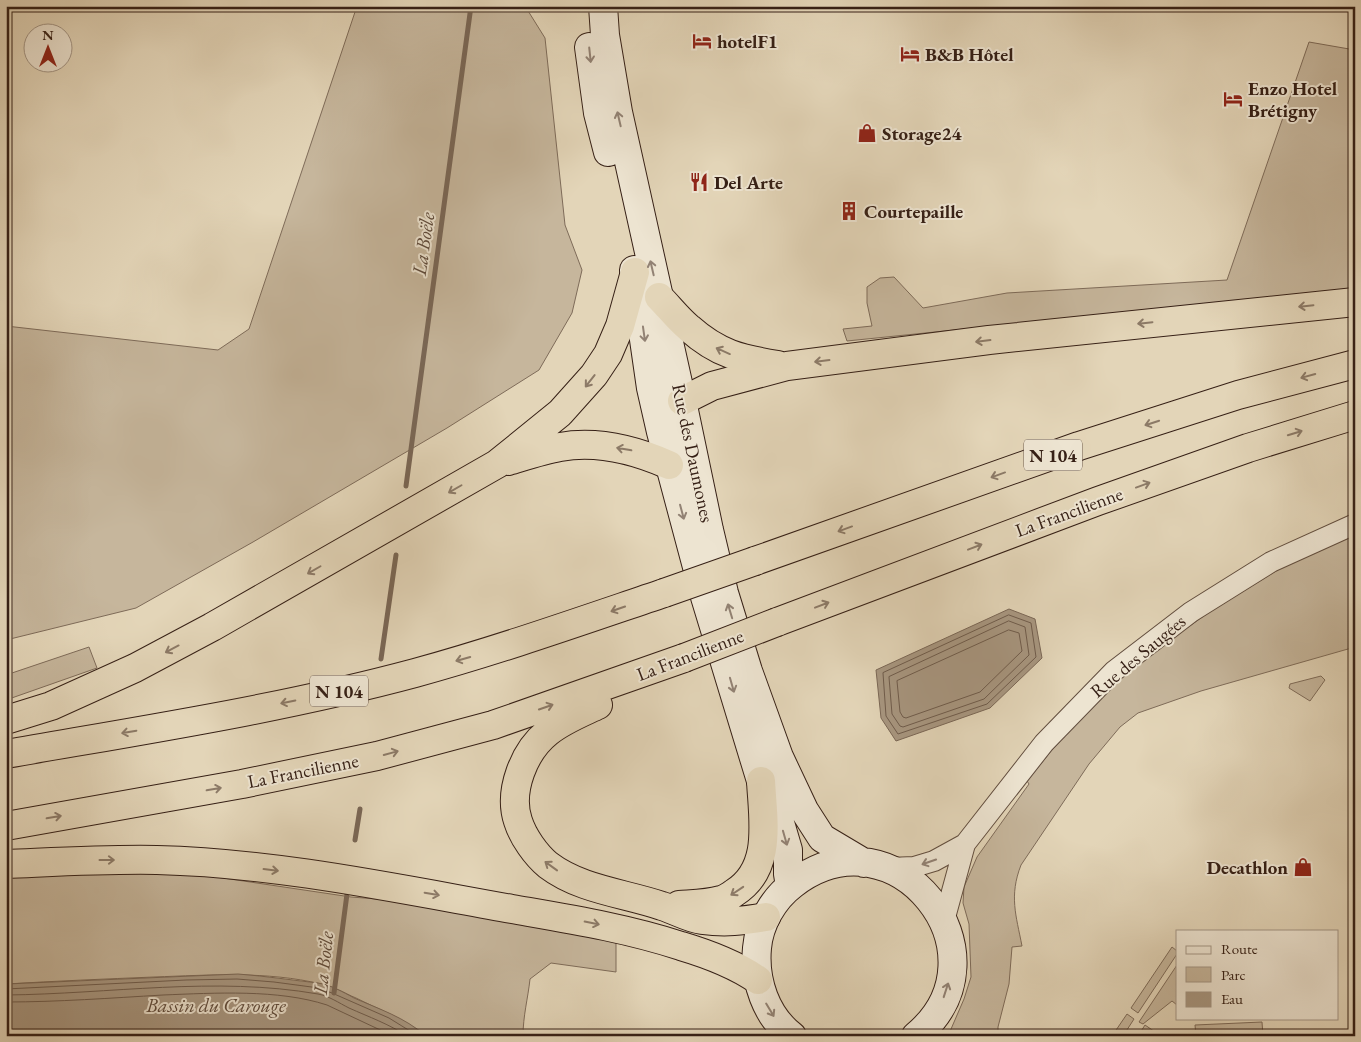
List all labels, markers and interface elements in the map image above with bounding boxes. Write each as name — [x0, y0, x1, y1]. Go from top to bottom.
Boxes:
north arrow — [22, 22, 72, 72]
text: N — [42, 26, 54, 44]
place label: hotelF1 — [717, 29, 778, 54]
hotel icon: hotelF1 — [691, 30, 713, 52]
place label: B&B Hôtel — [925, 42, 1014, 67]
hotel icon: B&B Hôtel — [899, 43, 921, 65]
one-way arrow — [585, 46, 595, 62]
place label: Enzo Hotel Brétigny — [1248, 76, 1338, 123]
hotel icon: Enzo Hotel Brétigny — [1222, 88, 1244, 110]
one-way arrow — [614, 112, 623, 128]
place label: Storage24 — [882, 121, 963, 146]
shop icon: Storage24 — [856, 122, 878, 144]
place label: Del Arte — [714, 170, 783, 195]
restaurant icon: Del Arte — [688, 171, 710, 193]
place label: Courtepaille — [864, 199, 963, 224]
building icon: Courtepaille — [838, 200, 860, 222]
water label: La Boële — [406, 211, 440, 278]
one-way arrow — [647, 260, 656, 276]
one-way arrow — [1299, 302, 1315, 311]
one-way arrow — [1137, 318, 1153, 328]
one-way arrow — [639, 326, 649, 342]
one-way arrow — [975, 336, 991, 346]
one-way arrow — [716, 346, 731, 356]
one-way arrow — [814, 357, 830, 367]
one-way arrow — [1300, 372, 1316, 382]
one-way arrow — [585, 374, 596, 387]
street label: Rue des Daumones — [666, 381, 720, 525]
one-way arrow — [1144, 418, 1160, 428]
one-way arrow — [1286, 428, 1302, 438]
road number: N 104 — [1024, 440, 1082, 470]
one-way arrow — [616, 444, 632, 453]
one-way arrow — [991, 471, 1006, 480]
one-way arrow — [1135, 480, 1151, 489]
street label: La Francilienne — [1012, 481, 1126, 543]
one-way arrow — [448, 485, 463, 494]
one-way arrow — [678, 503, 688, 519]
one-way arrow — [838, 525, 853, 534]
one-way arrow — [966, 542, 982, 551]
one-way arrow — [307, 565, 321, 575]
one-way arrow — [814, 600, 830, 609]
one-way arrow — [724, 604, 734, 620]
one-way arrow — [610, 605, 626, 614]
street label: Rue des Saugées — [1085, 609, 1191, 703]
street label: La Francilienne — [633, 623, 747, 687]
one-way arrow — [165, 645, 180, 654]
one-way arrow — [456, 655, 472, 664]
road number: N 104 — [310, 676, 368, 706]
one-way arrow — [728, 676, 738, 692]
one-way arrow — [281, 697, 297, 707]
one-way arrow — [538, 701, 554, 711]
one-way arrow — [121, 728, 137, 738]
one-way arrow — [382, 747, 398, 757]
street label: La Francilienne — [245, 748, 361, 794]
one-way arrow — [206, 783, 222, 793]
one-way arrow — [46, 812, 62, 822]
one-way arrow — [780, 829, 790, 845]
one-way arrow — [99, 855, 115, 865]
place label: Decathlon — [1207, 855, 1288, 880]
shop icon: Decathlon — [1292, 856, 1314, 878]
one-way arrow — [921, 858, 937, 867]
one-way arrow — [544, 861, 558, 871]
one-way arrow — [263, 865, 279, 875]
one-way arrow — [731, 886, 745, 896]
one-way arrow — [424, 890, 440, 899]
one-way arrow — [583, 918, 599, 928]
water label: La Boële — [307, 930, 339, 997]
legend — [1176, 930, 1338, 1020]
text: Route — [1221, 939, 1258, 958]
text: Parc — [1221, 965, 1246, 984]
one-way arrow — [942, 982, 952, 998]
text: Eau — [1221, 989, 1243, 1008]
water label: Bassin du Carouge — [145, 992, 286, 1018]
one-way arrow — [766, 1002, 776, 1016]

